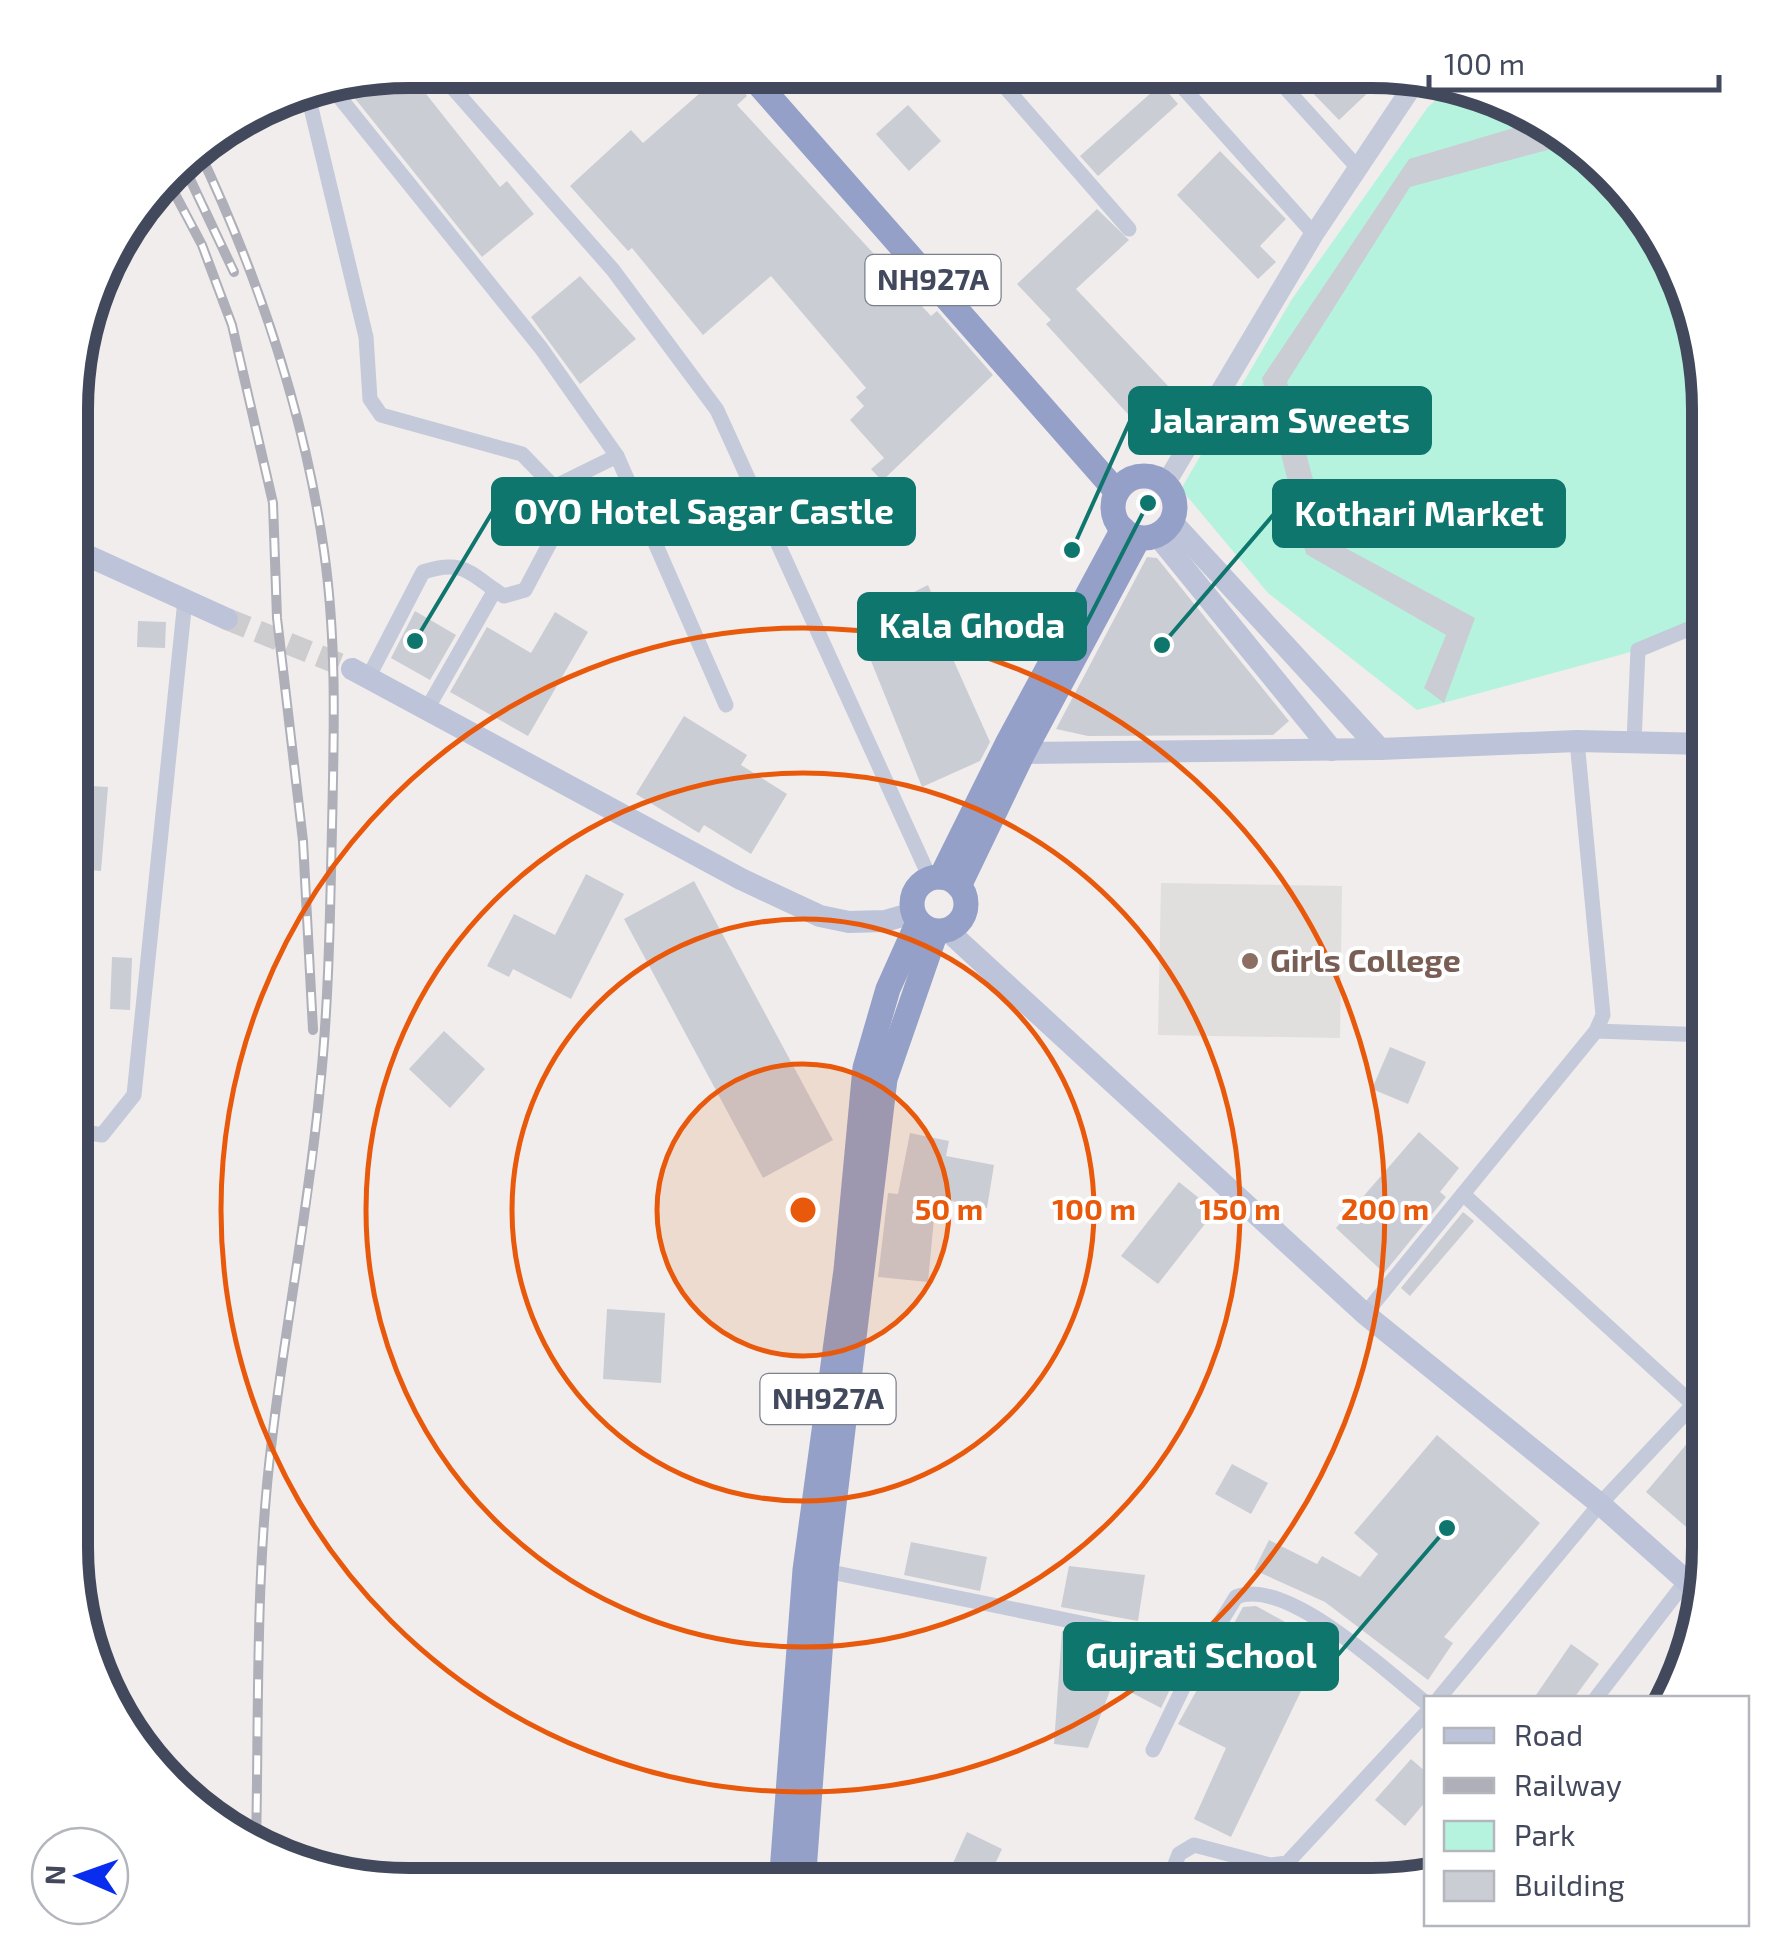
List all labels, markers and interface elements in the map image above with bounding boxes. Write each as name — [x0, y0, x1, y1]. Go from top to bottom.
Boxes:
scale bar — [1429, 30, 1719, 92]
text: 100 m — [1444, 45, 1525, 81]
road number: NH927A — [866, 255, 1000, 305]
callout: Jalaram Sweets — [1130, 388, 1430, 453]
text: Jalaram Sweets — [1150, 398, 1410, 440]
callout: OYO Hotel Sagar Castle — [493, 479, 914, 544]
callout: Kothari Market — [1274, 481, 1564, 546]
text: OYO Hotel Sagar Castle — [514, 489, 894, 531]
text: Kothari Market — [1294, 491, 1544, 533]
callout: Kala Ghoda — [859, 594, 1085, 659]
text: Kala Ghoda — [879, 603, 1065, 645]
place label: Girls College — [1270, 940, 1461, 978]
marker: Girls College — [1239, 950, 1261, 972]
text: 50 m — [915, 1190, 983, 1226]
text: 100 m — [1052, 1190, 1136, 1226]
text: 150 m — [1199, 1190, 1281, 1226]
text: 200 m — [1341, 1190, 1429, 1226]
centre of rings — [785, 1192, 821, 1228]
road number: NH927A — [760, 1374, 896, 1424]
callout: Gujrati School — [1065, 1624, 1337, 1689]
text: Gujrati School — [1085, 1633, 1317, 1675]
legend — [1424, 1696, 1749, 1926]
text: Road — [1514, 1716, 1583, 1752]
text: Railway — [1514, 1766, 1622, 1802]
text: Park — [1514, 1816, 1575, 1852]
north arrow — [30, 1826, 130, 1926]
text: N — [37, 1864, 71, 1886]
text: Building — [1514, 1866, 1625, 1902]

